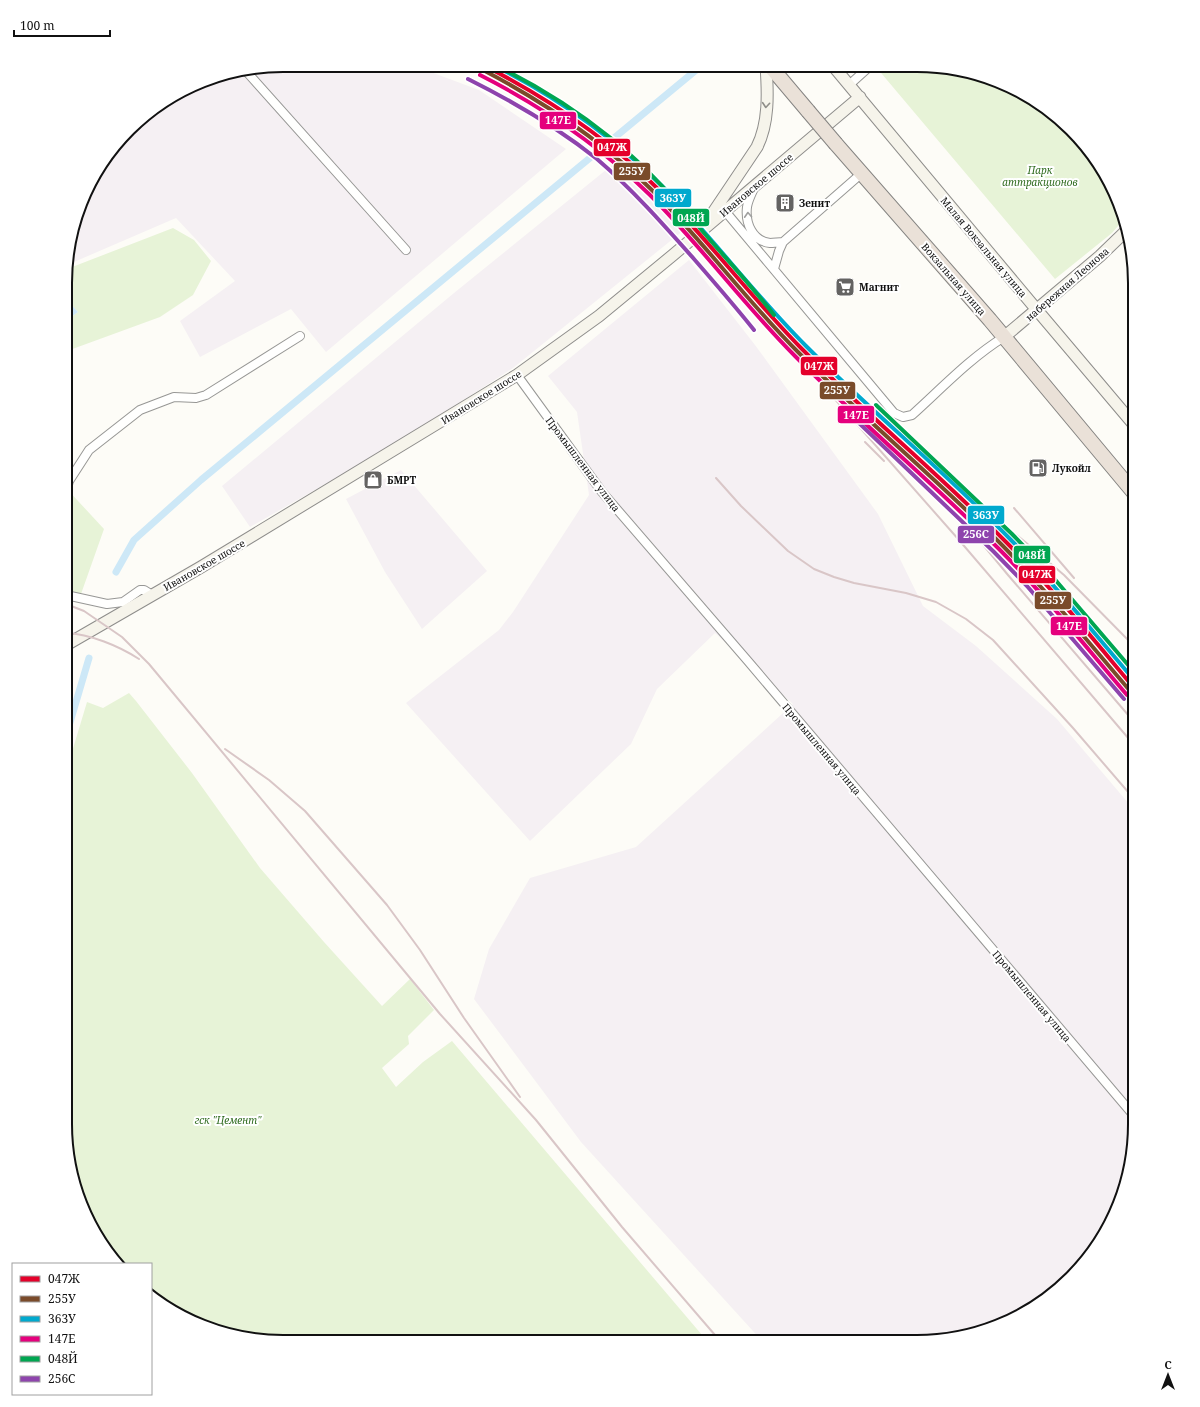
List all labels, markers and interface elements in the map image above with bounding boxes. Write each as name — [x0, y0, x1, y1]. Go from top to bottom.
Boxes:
scale bar — [14, 12, 110, 38]
text: 100 m — [20, 17, 55, 34]
one-way arrow — [762, 102, 771, 108]
line badge: 147Е — [539, 111, 577, 130]
text: 147Е — [545, 112, 571, 127]
line badge: 047Ж — [593, 138, 631, 157]
text: 047Ж — [597, 139, 628, 154]
street label: Ивановское шоссе — [716, 150, 796, 220]
line badge: 255У — [613, 162, 651, 181]
text: 255У — [619, 163, 645, 178]
park label: Парк аттракционов — [1002, 163, 1078, 189]
line badge: 363У — [654, 188, 692, 208]
text: 363У — [660, 190, 686, 205]
building icon: Зенит — [774, 192, 796, 214]
street label: Малая Вокзальная улица — [939, 194, 1029, 300]
place label: Зенит — [799, 196, 830, 210]
line badge: 048Й — [672, 208, 710, 227]
text: 048Й — [677, 210, 705, 225]
one-way arrow — [743, 212, 752, 218]
street label: Вокзальная улица — [919, 240, 989, 318]
street label: набережная Леонова — [1022, 244, 1112, 324]
supermarket icon: Магнит — [834, 276, 856, 298]
place label: Магнит — [859, 280, 899, 294]
line badge: 047Ж — [800, 356, 838, 376]
text: 047Ж — [804, 358, 835, 373]
street label: Ивановское шоссе — [438, 367, 524, 427]
line badge: 255У — [819, 381, 856, 400]
text: 255У — [824, 382, 850, 397]
line badge: 147Е — [837, 405, 875, 424]
text: 147Е — [843, 407, 869, 422]
street label: Промышленная улица — [543, 414, 624, 515]
fuel station icon: Лукойл — [1027, 457, 1049, 479]
place label: Лукойл — [1052, 461, 1092, 475]
shop icon: БМРТ — [362, 469, 384, 491]
place label: БМРТ — [387, 473, 416, 487]
line badge: 363У — [967, 505, 1005, 525]
text: 363У — [973, 507, 999, 522]
line badge: 256С — [957, 525, 995, 544]
text: 256С — [963, 526, 989, 541]
street label: Ивановское шоссе — [161, 536, 247, 594]
line badge: 048Й — [1013, 545, 1051, 564]
text: 048Й — [1018, 547, 1046, 562]
line badge: 047Ж — [1018, 565, 1056, 584]
text: 047Ж — [1022, 566, 1053, 581]
line badge: 255У — [1034, 591, 1072, 610]
text: 255У — [1040, 592, 1066, 607]
line badge: 147Е — [1050, 616, 1088, 636]
text: 147Е — [1056, 618, 1082, 633]
street label: Промышленная улица — [779, 700, 865, 798]
street label: Промышленная улица — [989, 947, 1075, 1045]
park label: гск "Цемент" — [195, 1113, 262, 1127]
legend — [12, 1263, 152, 1395]
text: 047Ж — [48, 1270, 80, 1287]
text: 255У — [48, 1290, 76, 1307]
text: 363У — [48, 1310, 76, 1327]
text: 147Е — [48, 1330, 76, 1347]
text: 048Й — [48, 1350, 78, 1367]
north arrow — [1148, 1355, 1188, 1395]
text: С — [1164, 1357, 1172, 1372]
text: 256С — [48, 1370, 75, 1387]

